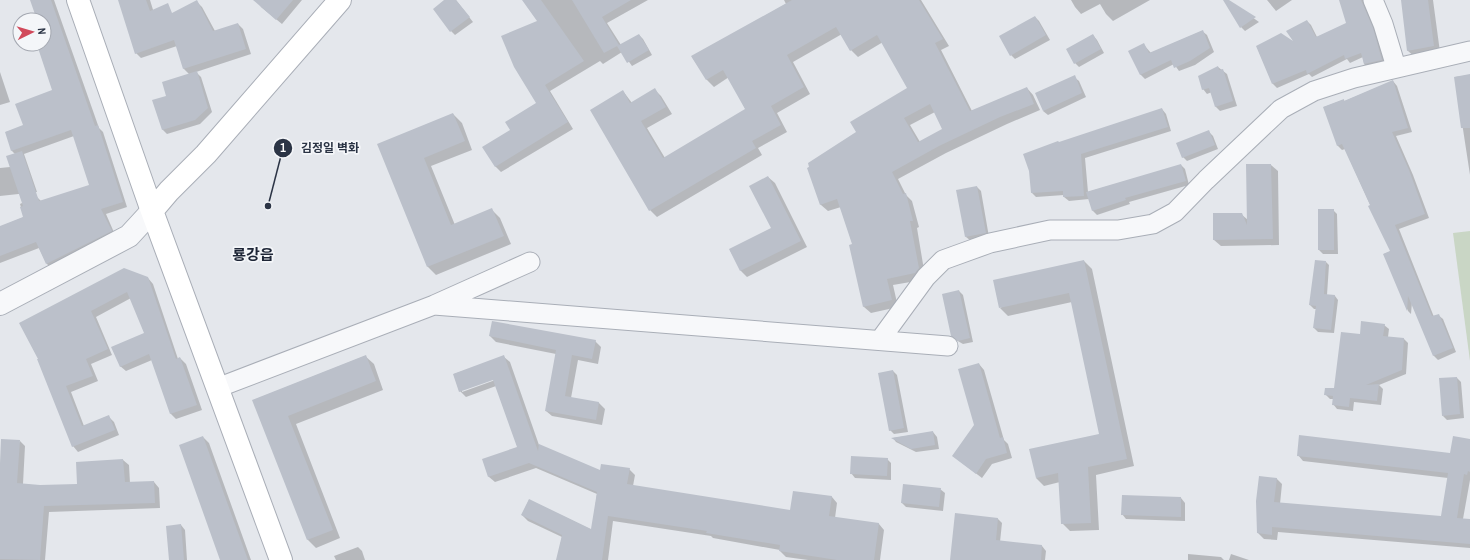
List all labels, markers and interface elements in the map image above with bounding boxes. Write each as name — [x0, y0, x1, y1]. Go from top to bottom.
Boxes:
north arrow — [12, 12, 52, 52]
text: N — [35, 27, 49, 35]
callout: 김정일 벽화 — [273, 136, 367, 160]
text: 1 — [280, 140, 286, 156]
text: 김정일 벽화 — [301, 140, 359, 156]
district label: 룡강읍 — [232, 244, 274, 265]

